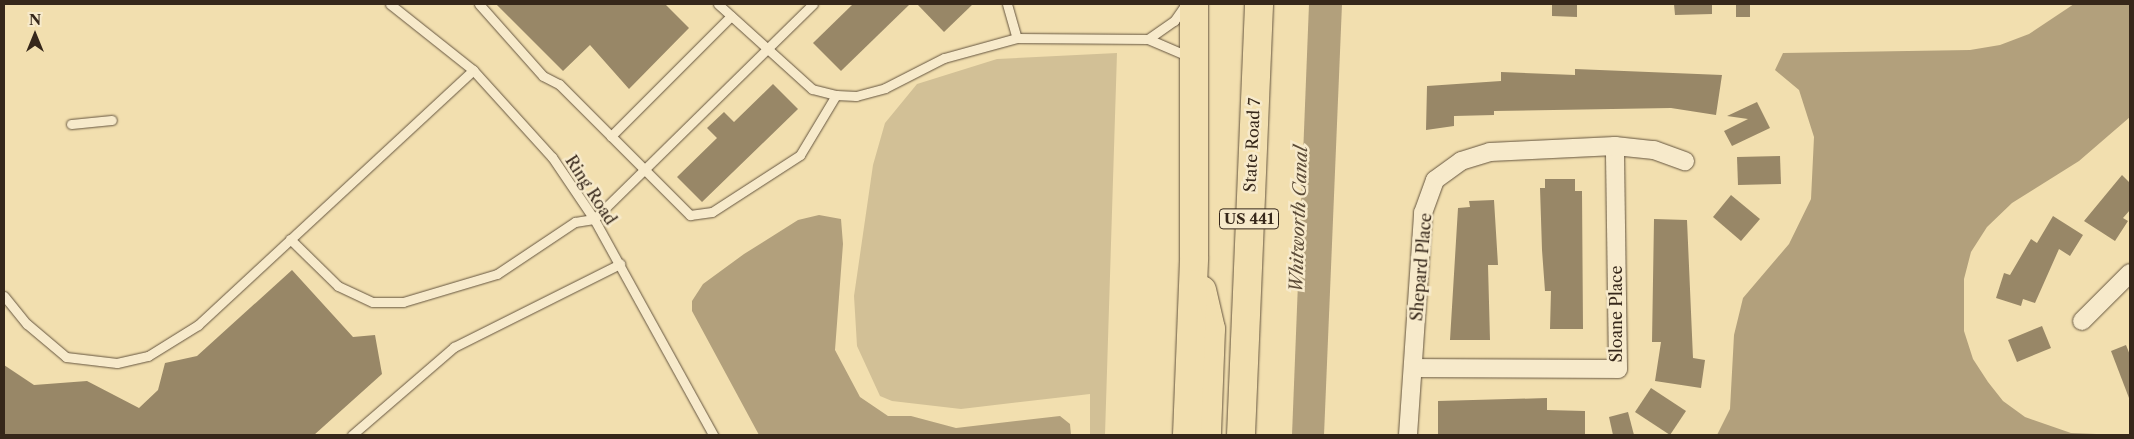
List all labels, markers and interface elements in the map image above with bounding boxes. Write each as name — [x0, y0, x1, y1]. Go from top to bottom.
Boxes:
north arrow — [10, 10, 60, 60]
text: N — [29, 11, 41, 29]
street label: State Road 7 — [1240, 97, 1264, 193]
water label: Whitworth Canal — [1286, 145, 1312, 293]
street label: Ring Road — [561, 152, 621, 228]
road number: US 441 — [1219, 206, 1279, 232]
street label: Shepard Place — [1407, 212, 1435, 322]
street label: Sloane Place — [1606, 266, 1626, 362]

